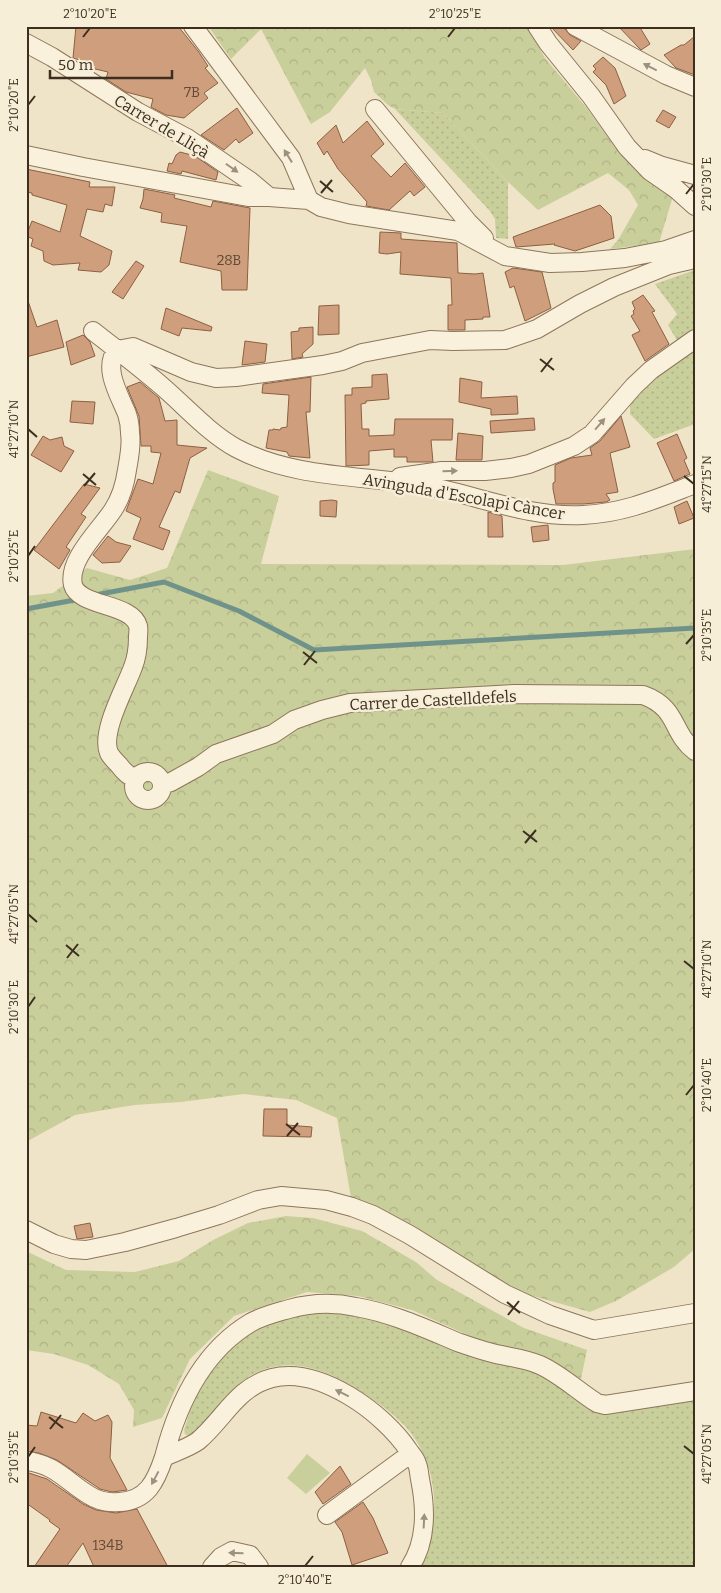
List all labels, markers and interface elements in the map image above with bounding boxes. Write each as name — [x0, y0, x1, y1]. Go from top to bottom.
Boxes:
text: 2°10'20"E — [63, 7, 117, 21]
text: 2°10'25"E — [429, 7, 481, 21]
scale bar — [50, 48, 172, 80]
text: 50 m — [58, 56, 94, 74]
one-way arrow — [643, 63, 657, 71]
text: 2°10'20"E — [7, 78, 21, 132]
house number: 7B — [184, 84, 200, 101]
street label: Carrer de Lliçà — [111, 91, 213, 162]
one-way arrow — [284, 150, 293, 163]
text: 2°10'30"E — [700, 157, 714, 211]
one-way arrow — [225, 164, 239, 173]
house number: 28B — [217, 252, 241, 269]
text: 41°27'10"N — [7, 399, 21, 458]
one-way arrow — [595, 418, 606, 431]
text: 41°27'15"N — [700, 455, 714, 513]
one-way arrow — [442, 467, 458, 475]
street label: Avinguda d'Escolapi Càncer — [362, 469, 566, 524]
text: 2°10'25"E — [7, 530, 21, 582]
text: 2°10'35"E — [700, 609, 714, 661]
street label: Carrer de Castelldefels — [349, 687, 517, 714]
text: 41°27'05"N — [7, 883, 21, 944]
text: 41°27'10"N — [700, 939, 714, 998]
text: 2°10'30"E — [7, 980, 21, 1034]
text: 2°10'40"E — [700, 1058, 714, 1112]
one-way arrow — [335, 1389, 349, 1397]
text: 41°27'05"N — [700, 1423, 714, 1484]
text: 2°10'35"E — [7, 1431, 21, 1483]
one-way arrow — [151, 1470, 159, 1485]
one-way arrow — [420, 1512, 428, 1528]
house number: 134B — [93, 1537, 123, 1554]
one-way arrow — [227, 1549, 243, 1557]
text: 2°10'40"E — [278, 1573, 332, 1587]

